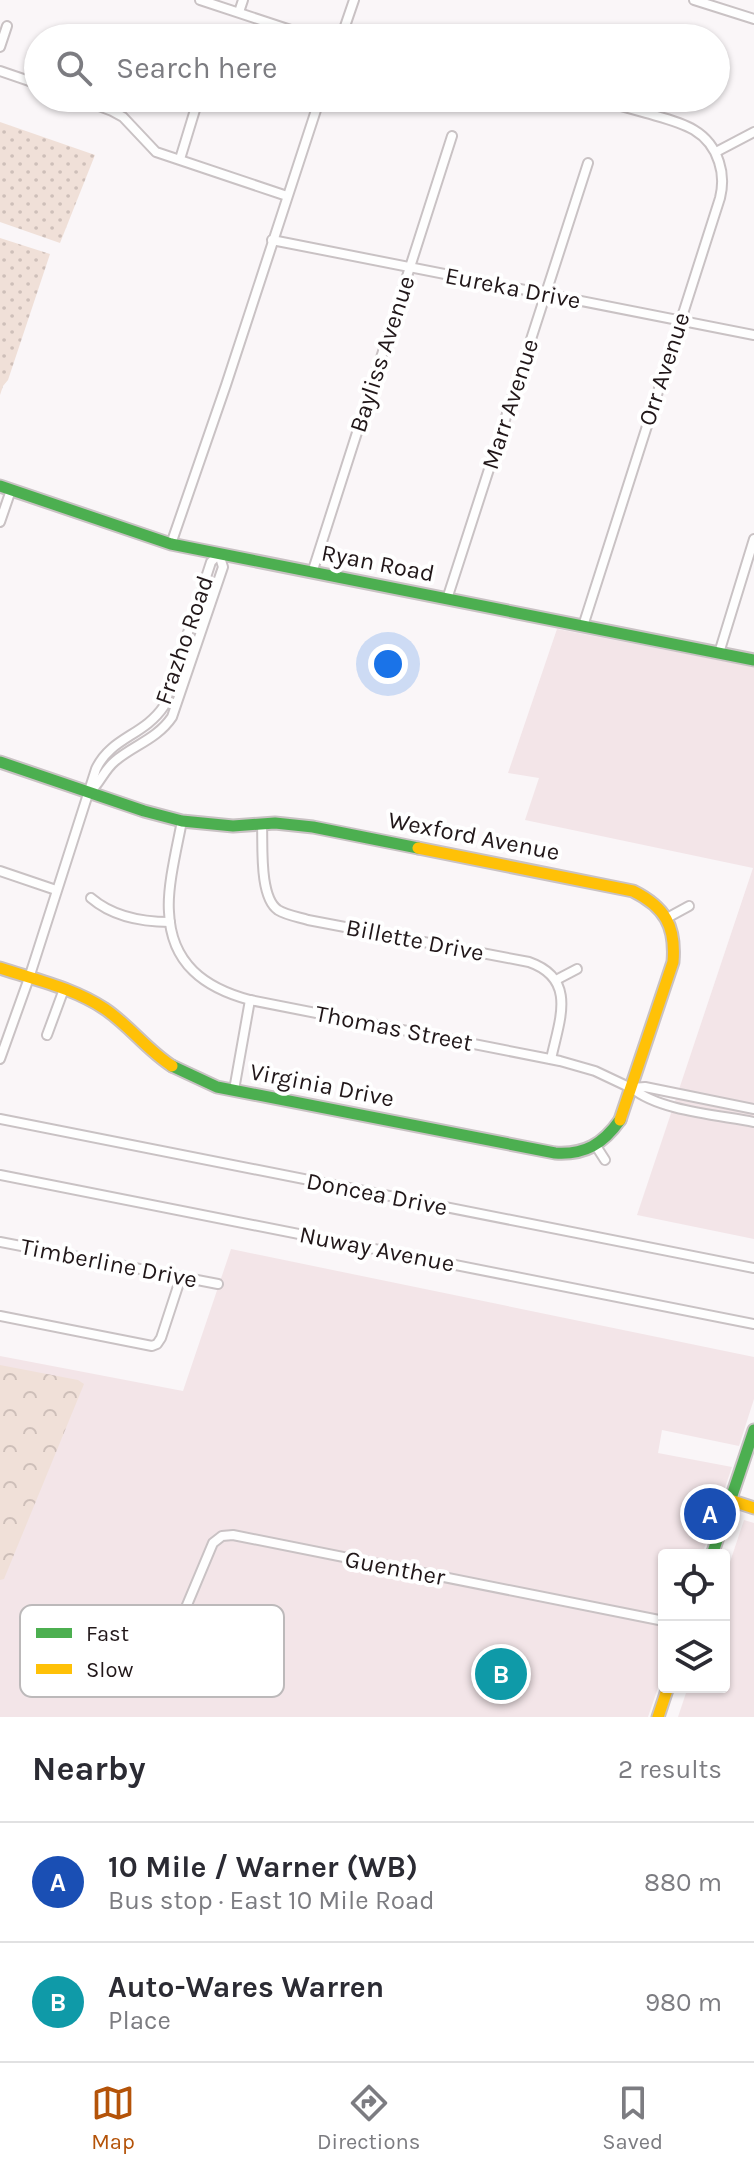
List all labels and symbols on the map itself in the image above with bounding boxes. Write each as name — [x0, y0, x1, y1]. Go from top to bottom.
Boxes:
street label: Eureka Drive — [443, 261, 583, 315]
street label: Bayliss Avenue — [343, 272, 421, 436]
street label: Orr Avenue — [633, 309, 695, 429]
street label: Marr Avenue — [476, 335, 544, 473]
street label: Ryan Road — [319, 538, 437, 588]
street label: Frazho Road — [149, 572, 219, 708]
your location — [368, 644, 408, 684]
street label: Wexford Avenue — [386, 806, 562, 866]
street label: Billette Drive — [344, 913, 486, 967]
street label: Thomas Street — [313, 999, 475, 1057]
street label: Virginia Drive — [248, 1057, 396, 1113]
street label: Doncea Drive — [304, 1167, 450, 1221]
street label: Nuway Avenue — [297, 1220, 457, 1278]
street label: Timberline Drive — [18, 1232, 200, 1294]
pin: A — [684, 1484, 736, 1544]
street label: Guenther — [343, 1545, 448, 1591]
legend — [20, 1605, 284, 1697]
text: Fast — [86, 1621, 129, 1647]
pin: B — [475, 1644, 527, 1704]
text: Slow — [86, 1657, 133, 1683]

